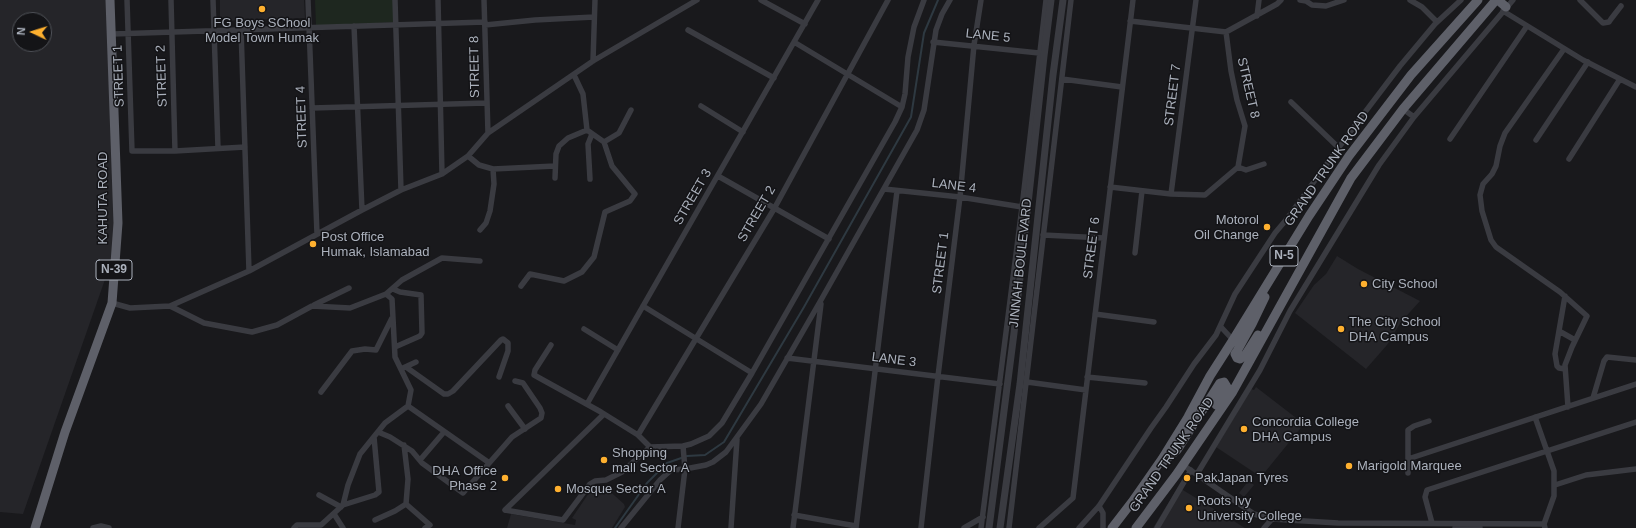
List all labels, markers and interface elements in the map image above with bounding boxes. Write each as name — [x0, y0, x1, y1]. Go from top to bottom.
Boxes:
marker: FG Boys SChool Model Town Humak — [257, 4, 267, 14]
north arrow — [12, 12, 52, 52]
place label: FG Boys SChool Model Town Humak — [205, 15, 319, 46]
street label: LANE 5 — [965, 26, 1011, 46]
text: N — [15, 27, 27, 36]
street label: STREET 8 — [467, 36, 483, 98]
street label: STREET 1 — [110, 45, 128, 107]
street label: STREET 2 — [153, 45, 171, 107]
street label: STREET 8 — [1233, 56, 1263, 120]
street label: STREET 7 — [1161, 63, 1185, 127]
street label: STREET 4 — [293, 86, 311, 148]
street label: GRAND TRUNK ROAD — [1281, 109, 1373, 229]
street label: KAHUTA ROAD — [95, 152, 111, 244]
street label: STREET 3 — [671, 166, 715, 228]
street label: LANE 4 — [931, 176, 977, 196]
street label: STREET 2 — [735, 183, 779, 245]
street label: JINNAH BOULEVARD — [1006, 198, 1036, 328]
place label: Motorol Oil Change — [1194, 212, 1259, 243]
street label: STREET 6 — [1080, 216, 1104, 280]
marker: Motorol Oil Change — [1262, 222, 1272, 232]
place label: Post Office Humak, Islamabad — [321, 229, 429, 260]
street label: STREET 1 — [929, 231, 953, 295]
marker: Post Office Humak, Islamabad — [308, 239, 318, 249]
road number: N-5 — [1270, 246, 1298, 266]
road number: N-39 — [96, 260, 132, 280]
place label: City School — [1372, 276, 1438, 292]
marker: City School — [1359, 279, 1369, 289]
place label: The City School DHA Campus — [1349, 314, 1441, 345]
marker: The City School DHA Campus — [1336, 324, 1346, 334]
street label: LANE 3 — [871, 350, 917, 370]
street label: GRAND TRUNK ROAD — [1126, 395, 1218, 515]
place label: Concordia College DHA Campus — [1252, 414, 1359, 445]
marker: Concordia College DHA Campus — [1239, 424, 1249, 434]
place label: Shopping mall Sector A — [612, 445, 689, 476]
marker: Shopping mall Sector A — [599, 455, 609, 465]
place label: Marigold Marquee — [1357, 458, 1462, 474]
marker: Marigold Marquee — [1344, 461, 1354, 471]
place label: DHA Office Phase 2 — [432, 463, 497, 494]
place label: PakJapan Tyres — [1195, 470, 1288, 486]
marker: DHA Office Phase 2 — [500, 473, 510, 483]
marker: PakJapan Tyres — [1182, 473, 1192, 483]
place label: Mosque Sector A — [566, 481, 666, 497]
marker: Mosque Sector A — [553, 484, 563, 494]
place label: Roots Ivy University College — [1197, 493, 1302, 524]
marker: Roots Ivy University College — [1184, 503, 1194, 513]

